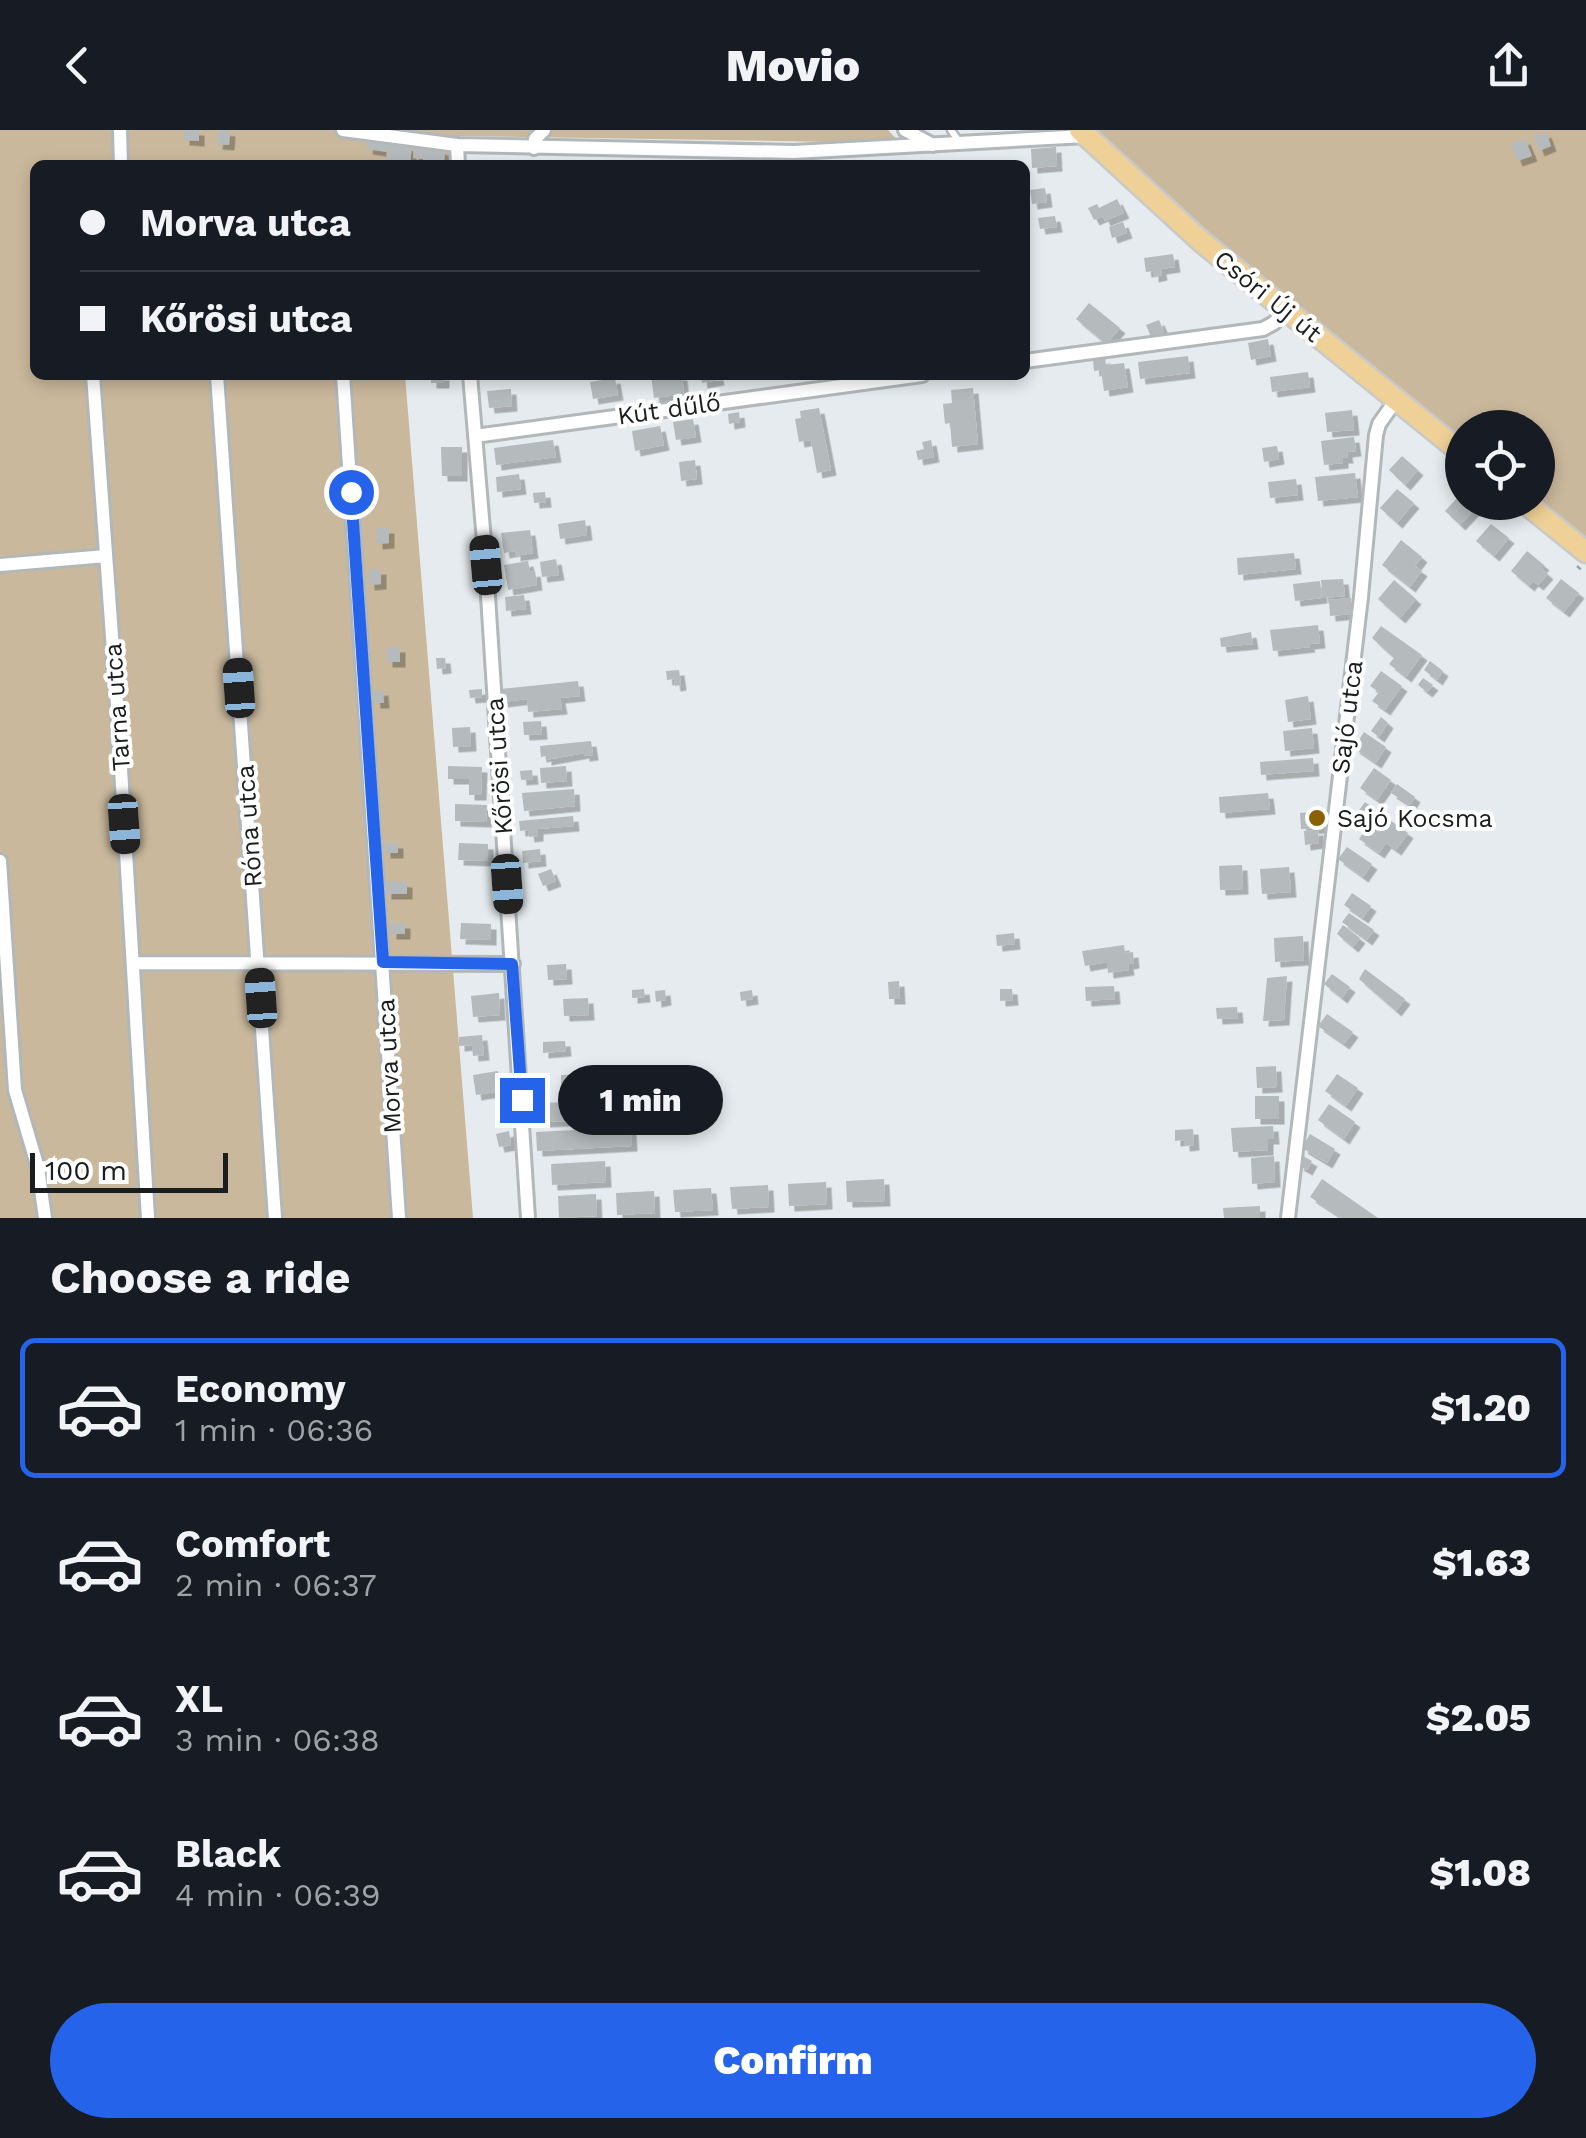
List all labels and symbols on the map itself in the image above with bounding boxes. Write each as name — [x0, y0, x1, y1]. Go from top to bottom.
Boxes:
street label: Csóri Új út — [1209, 244, 1328, 348]
street label: Kút dűlő — [616, 387, 722, 431]
route start — [329, 470, 374, 515]
car — [468, 534, 504, 596]
street label: Tarna utca — [98, 642, 136, 772]
car — [222, 657, 256, 719]
street label: Sajó utca — [1326, 659, 1368, 775]
street label: Kőrösi utca — [480, 696, 518, 836]
street label: Róna utca — [230, 764, 268, 888]
car — [107, 793, 141, 855]
place label: Sajó Kocsma — [1337, 804, 1493, 833]
marker: Sajó Kocsma — [1306, 807, 1328, 829]
car — [490, 853, 524, 915]
car — [244, 967, 278, 1029]
street label: Morva utca — [371, 998, 407, 1134]
callout: 1 min — [557, 1065, 722, 1135]
route end — [500, 1078, 545, 1123]
scale bar — [30, 1148, 228, 1192]

